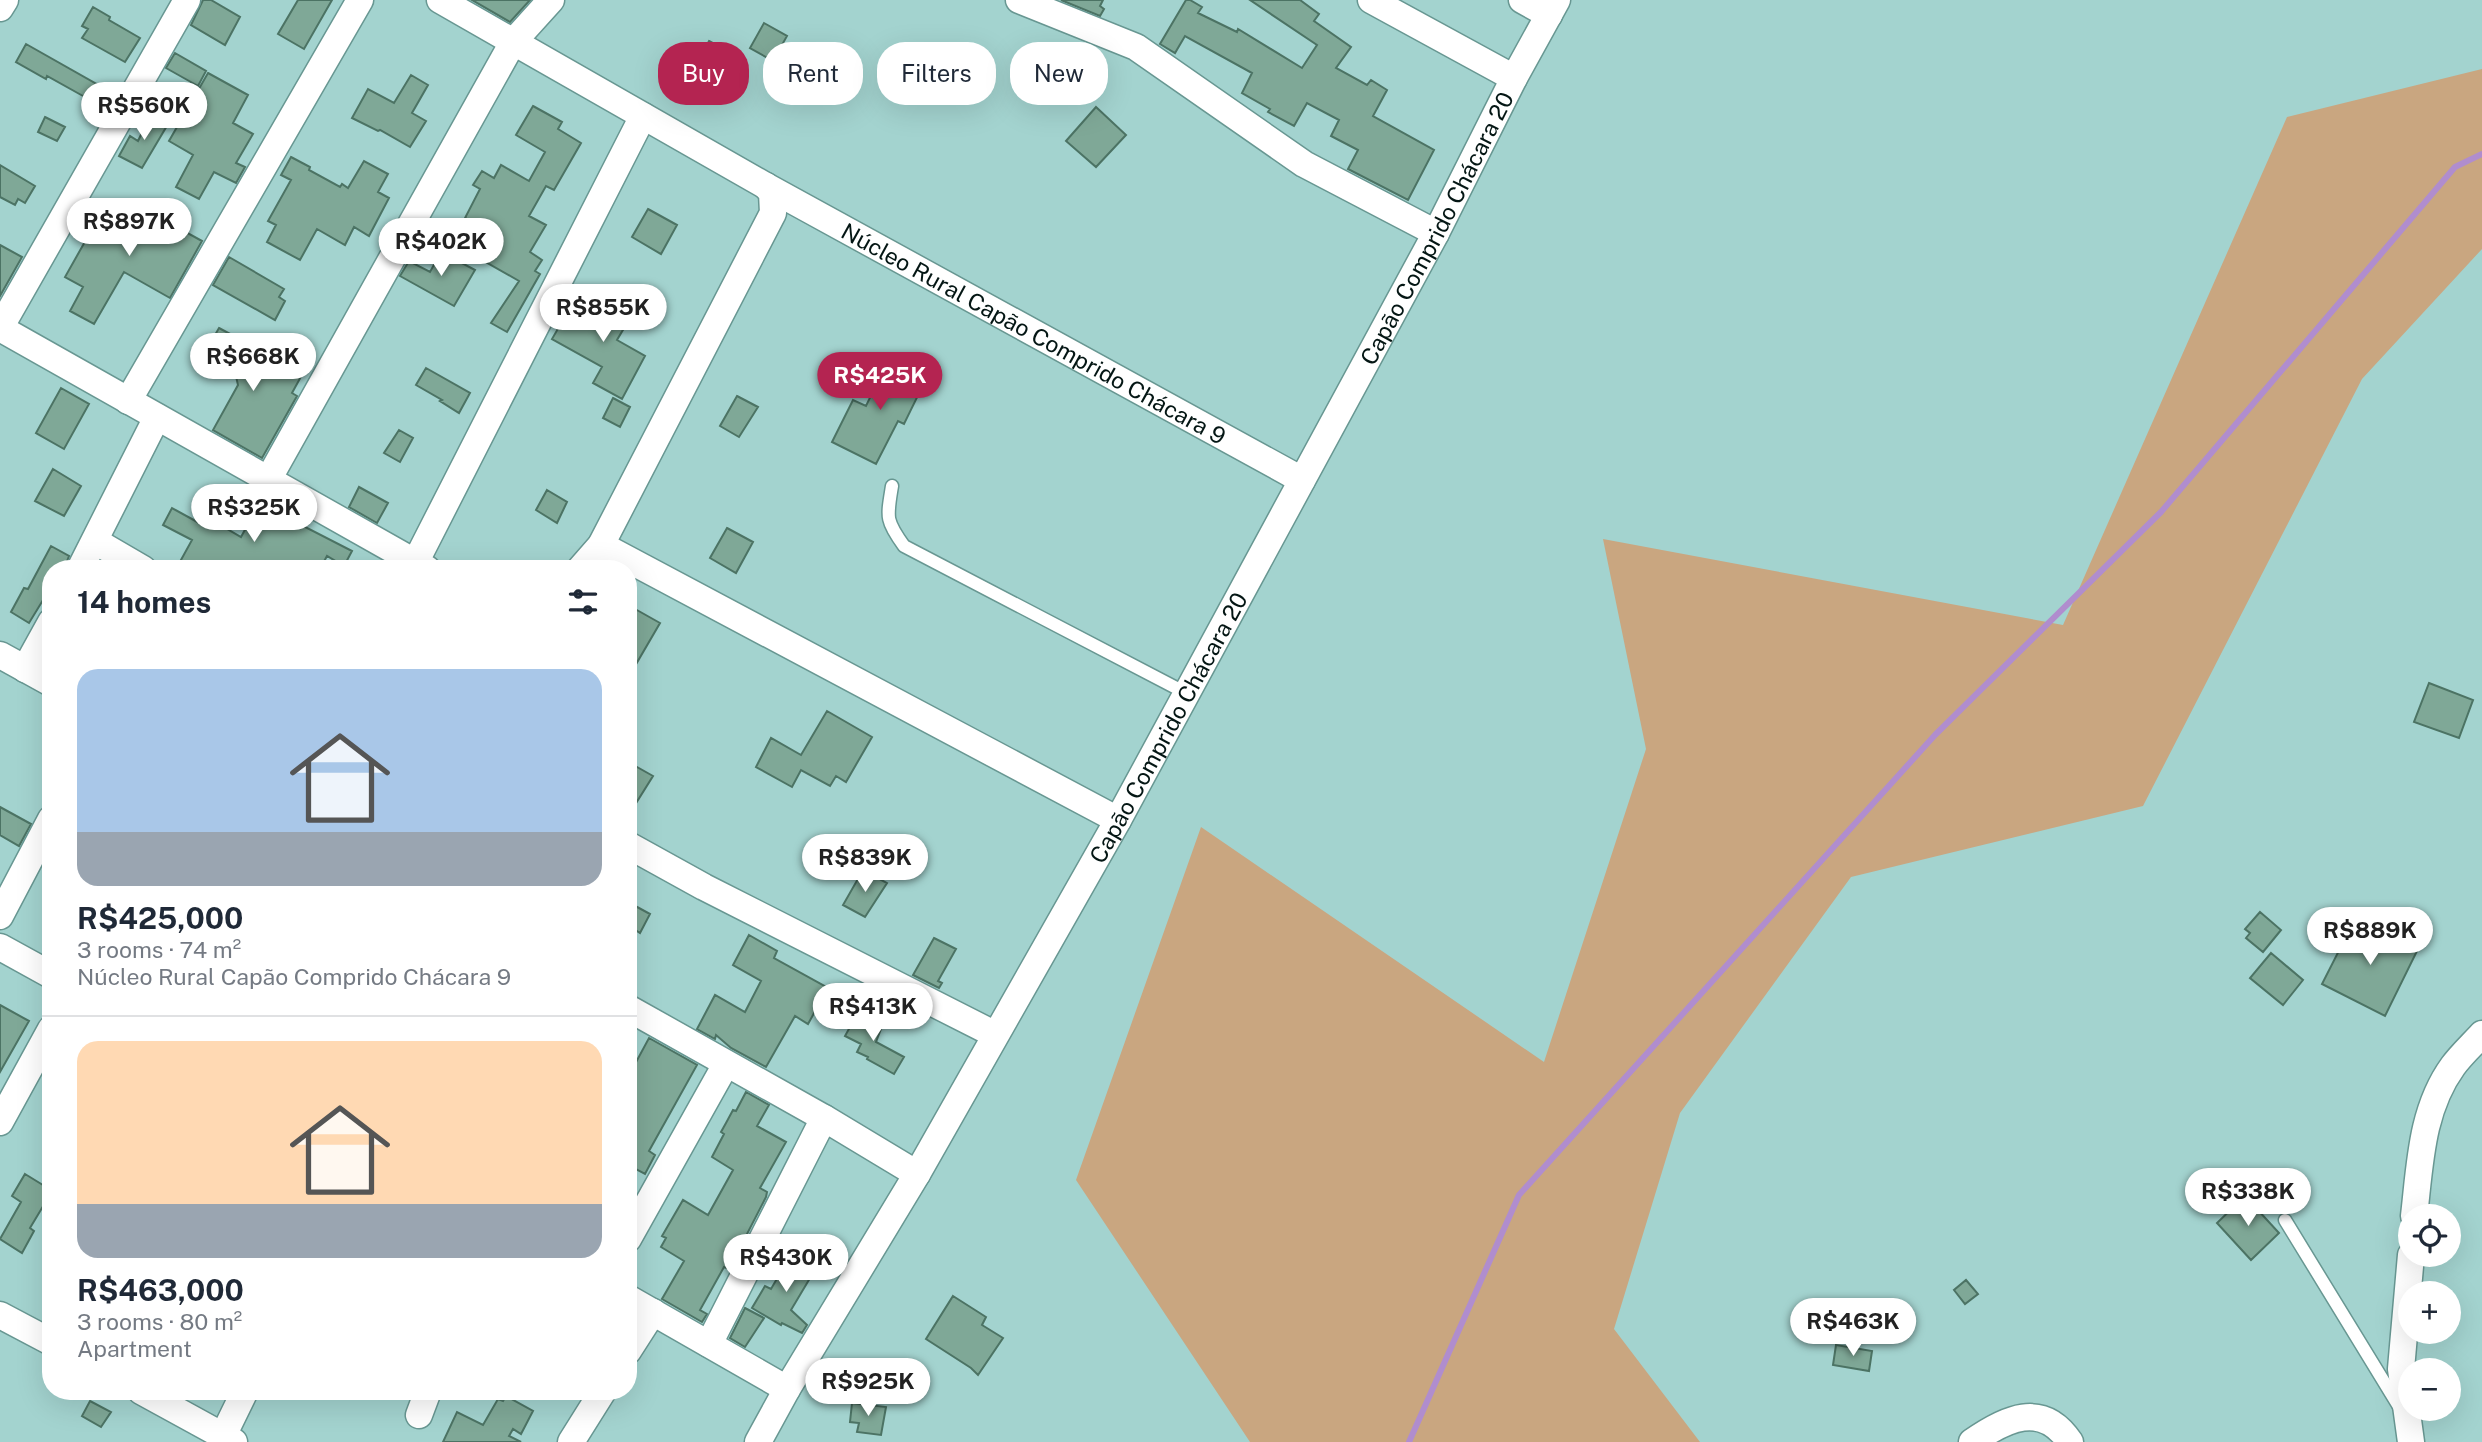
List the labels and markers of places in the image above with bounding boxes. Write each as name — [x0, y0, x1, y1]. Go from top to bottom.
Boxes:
pin: R$560K — [87, 82, 201, 142]
pin: R$897K — [72, 198, 186, 258]
pin: R$402K — [384, 218, 498, 278]
pin: R$855K — [546, 284, 660, 344]
pin: R$668K — [196, 334, 310, 393]
pin: R$425K — [823, 352, 937, 412]
pin: R$325K — [197, 484, 311, 544]
pin: R$839K — [808, 834, 922, 894]
pin: R$889K — [2313, 908, 2427, 967]
pin: R$413K — [816, 984, 930, 1043]
pin: R$338K — [2191, 1168, 2305, 1228]
pin: R$430K — [729, 1234, 843, 1294]
pin: R$463K — [1796, 1298, 1910, 1358]
pin: R$925K — [811, 1358, 925, 1418]

